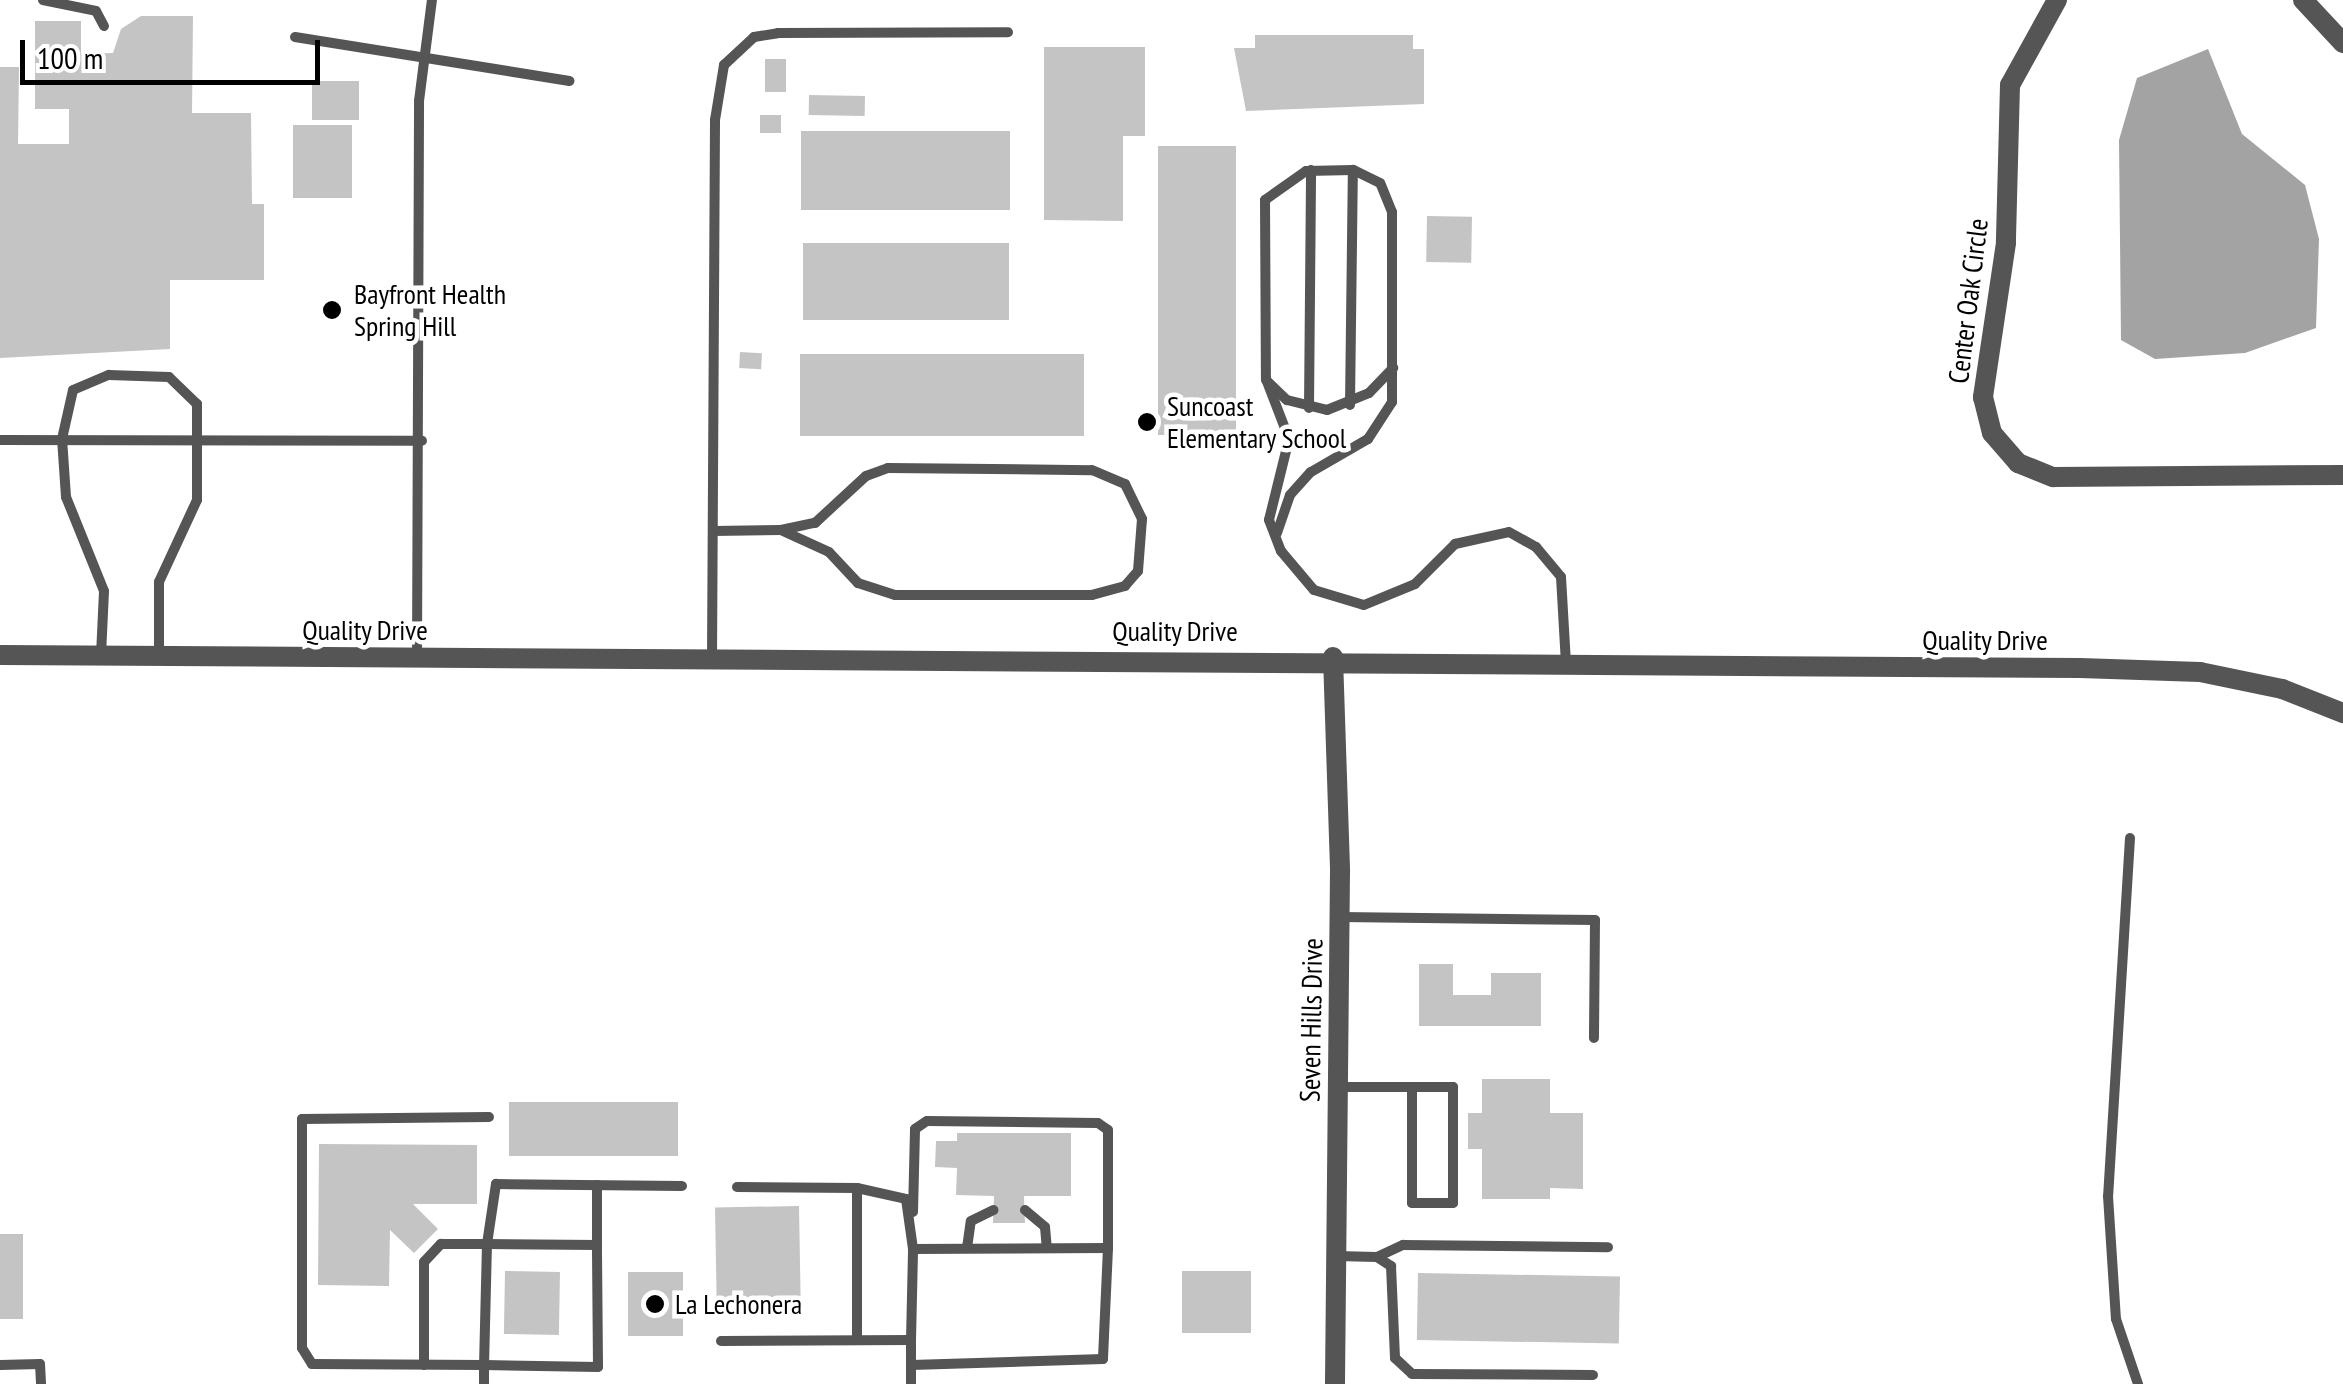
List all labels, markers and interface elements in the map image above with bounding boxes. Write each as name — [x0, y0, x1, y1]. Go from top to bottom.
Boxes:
scale bar — [25, 20, 325, 82]
text: 100 m — [37, 38, 103, 77]
street label: Center Oak Circle — [1941, 216, 1995, 386]
place label: Bayfront Health Spring Hill — [354, 277, 506, 343]
marker: Bayfront Health Spring Hill — [319, 297, 345, 323]
place label: Suncoast Elementary School — [1167, 389, 1347, 455]
marker: Suncoast Elementary School — [1136, 411, 1158, 433]
street label: Quality Drive — [302, 613, 428, 647]
street label: Quality Drive — [1112, 614, 1238, 648]
street label: Quality Drive — [1922, 623, 2048, 657]
street label: Seven Hills Drive — [1293, 938, 1329, 1102]
place label: La Lechonera — [675, 1287, 802, 1321]
marker: La Lechonera — [644, 1293, 666, 1315]

